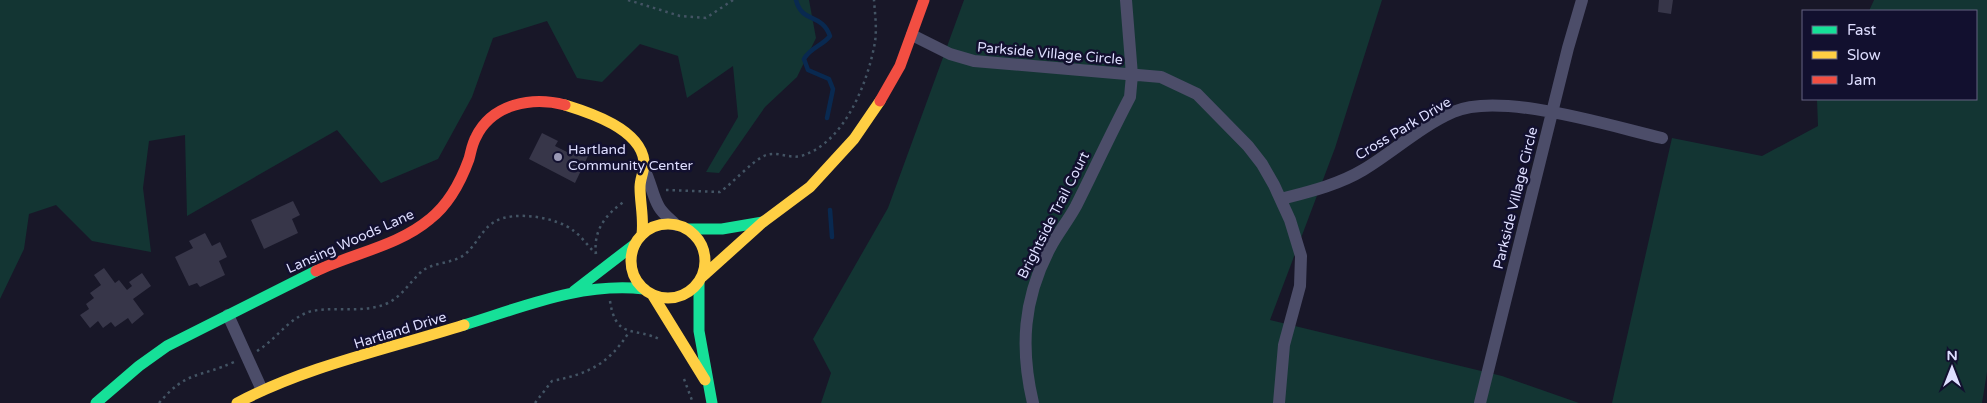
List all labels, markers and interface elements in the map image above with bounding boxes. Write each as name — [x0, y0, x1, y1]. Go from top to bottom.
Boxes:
legend — [1802, 10, 1977, 100]
text: Fast — [1847, 21, 1877, 39]
street label: Parkside Village Circle — [977, 39, 1123, 68]
text: Slow — [1847, 46, 1881, 64]
text: Jam — [1847, 71, 1876, 89]
street label: Cross Park Drive — [1352, 93, 1454, 164]
street label: Parkside Village Circle — [1490, 125, 1541, 271]
place label: Hartland Community Center — [568, 141, 694, 174]
street label: Brightside Trail Court — [1014, 148, 1093, 282]
marker: Hartland Community Center — [552, 151, 564, 163]
street label: Lansing Woods Lane — [284, 206, 417, 277]
street label: Hartland Drive — [352, 308, 449, 353]
north arrow — [1927, 343, 1977, 393]
text: N — [1946, 347, 1958, 364]

